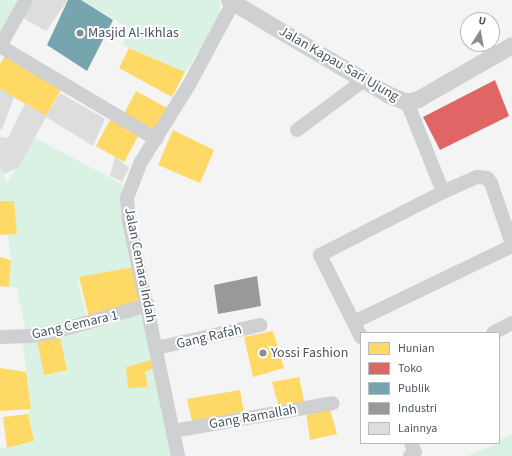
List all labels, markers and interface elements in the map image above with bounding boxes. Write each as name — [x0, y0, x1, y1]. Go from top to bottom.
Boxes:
north arrow — [460, 12, 500, 52]
text: U — [477, 13, 487, 29]
street label: Jalan Kapau Sari Ujung — [276, 23, 402, 105]
place label: Masjid Al-Ikhlas — [88, 25, 179, 41]
marker: Masjid Al-Ikhlas — [75, 28, 85, 38]
street label: Jalan Cemara Indah — [121, 206, 159, 324]
street label: Gang Cemara 1 — [30, 307, 120, 343]
street label: Gang Rafah — [175, 321, 243, 353]
legend — [360, 332, 500, 444]
text: Hunian — [398, 340, 434, 357]
place label: Yossi Fashion — [271, 345, 348, 361]
marker: Yossi Fashion — [258, 348, 268, 358]
text: Toko — [398, 360, 422, 377]
text: Publik — [398, 380, 430, 397]
text: Industri — [398, 400, 437, 417]
street label: Gang Ramallah — [208, 401, 298, 433]
text: Lainnya — [398, 420, 437, 437]

